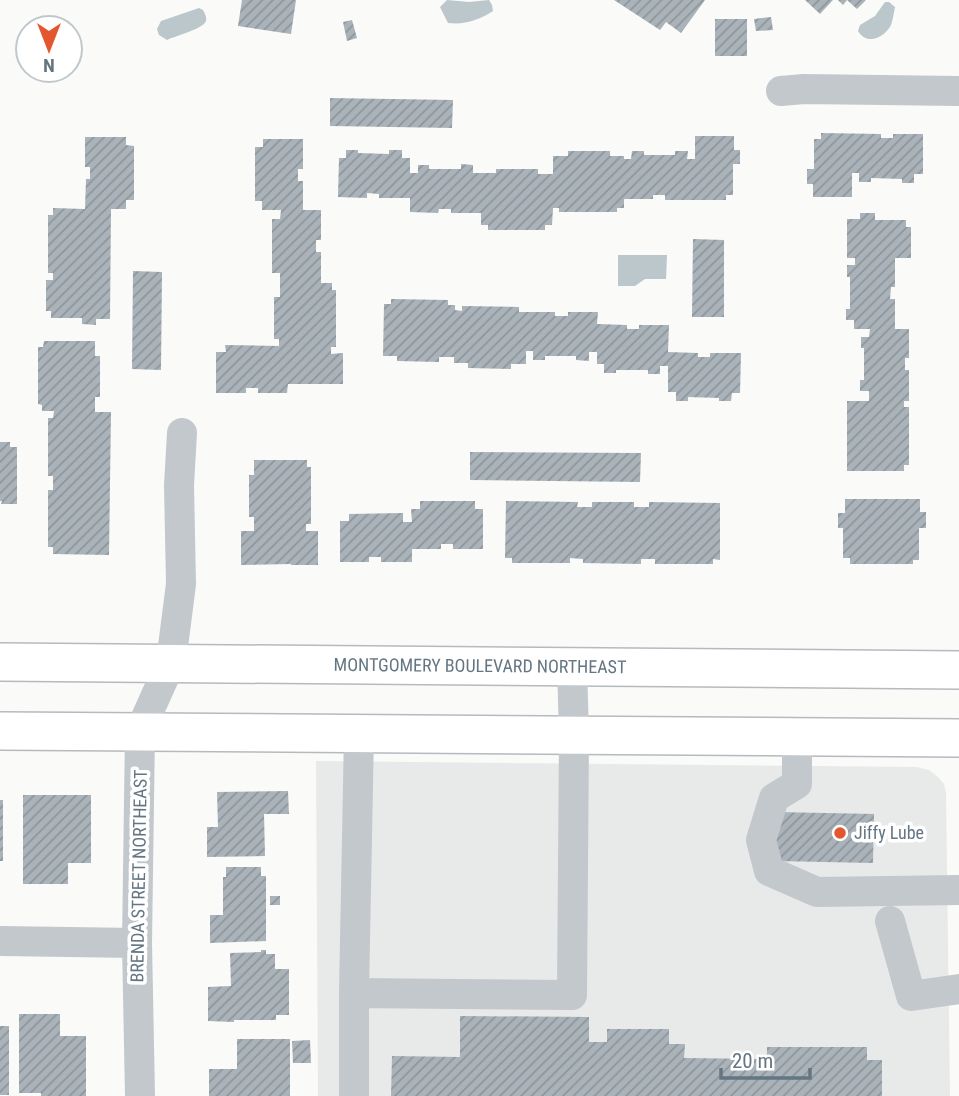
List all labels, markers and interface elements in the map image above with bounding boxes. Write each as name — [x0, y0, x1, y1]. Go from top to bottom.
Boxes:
north arrow — [14, 14, 84, 84]
text: N — [43, 54, 55, 77]
street label: MONTGOMERY BOULEVARD NORTHEAST — [334, 654, 626, 677]
street label: BRENDA STREET NORTHEAST — [126, 769, 151, 983]
place label: Jiffy Lube — [854, 822, 924, 843]
marker: Jiffy Lube — [832, 825, 848, 841]
scale bar — [721, 1036, 810, 1080]
text: 20 m — [732, 1049, 773, 1073]

